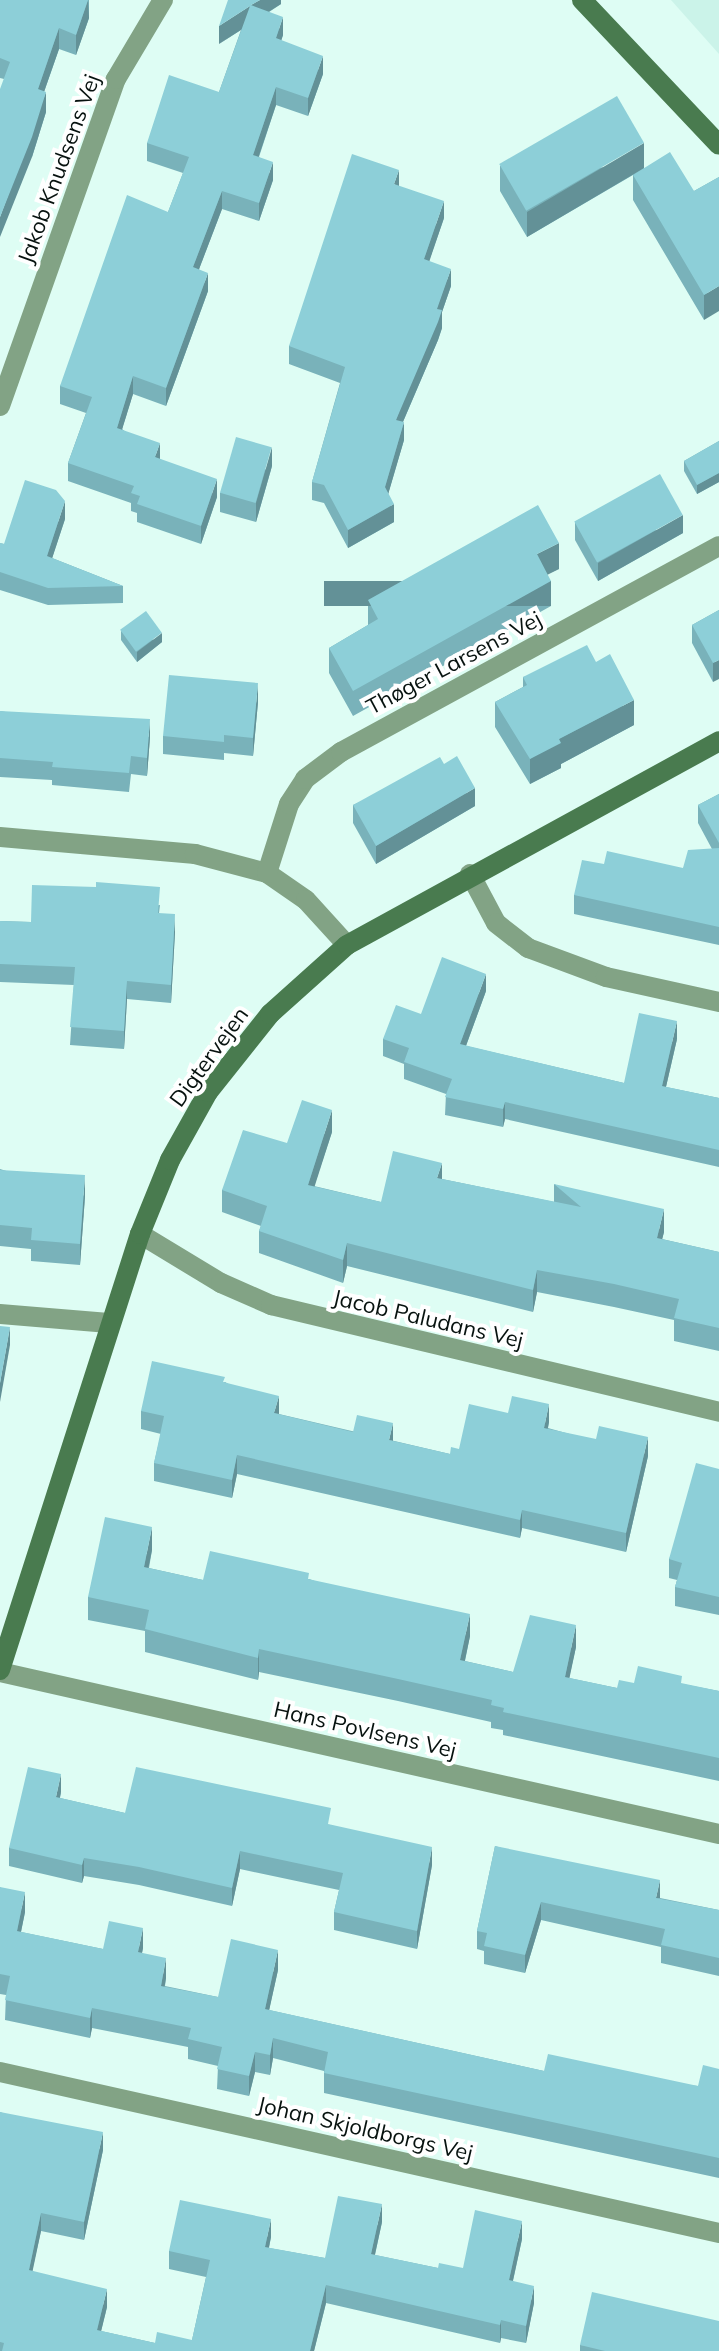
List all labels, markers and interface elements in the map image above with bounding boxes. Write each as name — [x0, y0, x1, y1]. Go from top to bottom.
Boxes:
street label: Jakob Knudsens Vej — [12, 71, 106, 267]
street label: Thøger Larsens Vej — [362, 606, 546, 720]
street label: Digtervejen — [164, 1002, 254, 1112]
street label: Jacob Paludans Vej — [330, 1284, 526, 1354]
street label: Hans Povlsens Vej — [271, 1696, 459, 1764]
street label: Johan Skjoldborgs Vej — [255, 2091, 475, 2167]

